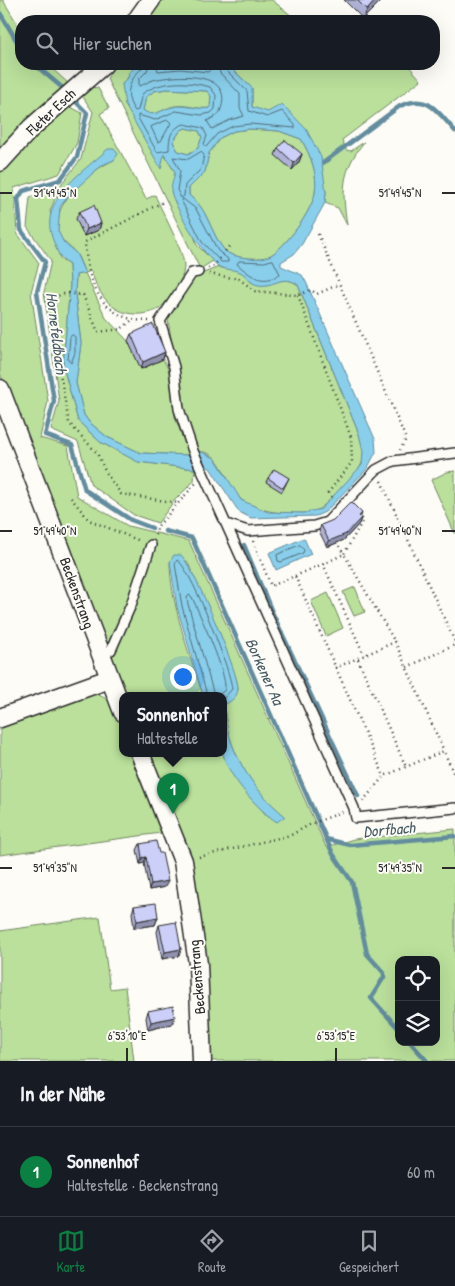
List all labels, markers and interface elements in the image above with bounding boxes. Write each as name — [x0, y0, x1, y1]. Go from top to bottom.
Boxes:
search box — [15, 15, 440, 70]
icon: search — [33, 29, 61, 57]
text: Hier suchen — [73, 30, 152, 56]
street label: Fleter Esch — [21, 83, 80, 141]
text: 51°49'45"N — [34, 184, 76, 201]
text: 51°49'45"N — [379, 184, 421, 201]
water label: Hornefeldbach — [41, 291, 73, 376]
text: 51°49'40"N — [34, 522, 76, 539]
text: 51°49'40"N — [379, 522, 421, 539]
street label: Beckenstrang — [55, 554, 100, 632]
water label: Borkener Aa — [240, 634, 290, 710]
your location — [170, 664, 196, 690]
popup — [119, 692, 227, 757]
text: Sonnenhof — [137, 701, 209, 727]
text: Haltestelle — [137, 727, 198, 749]
pin: 1 — [157, 773, 189, 814]
water label: Dorfbach — [362, 816, 417, 842]
text: 51°49'35"N — [33, 859, 77, 876]
text: 51°49'35"N — [378, 859, 422, 876]
street label: Beckenstrang — [183, 939, 210, 1015]
map controls — [395, 956, 440, 1046]
button: locate — [395, 956, 440, 1001]
button: layers — [395, 1001, 440, 1046]
text: 6°53'10"E — [108, 1027, 147, 1044]
text: 6°53'15"E — [317, 1027, 356, 1044]
text: In der Nähe — [20, 1079, 105, 1108]
text: Sonnenhof — [67, 1148, 139, 1174]
text: 1 — [33, 1161, 39, 1183]
text: 60 m — [407, 1161, 435, 1183]
text: Haltestelle · Beckenstrang — [67, 1174, 218, 1196]
tab: Karte — [56, 1227, 85, 1276]
tab: Route — [198, 1227, 226, 1276]
tab: Gespeichert — [339, 1227, 399, 1276]

